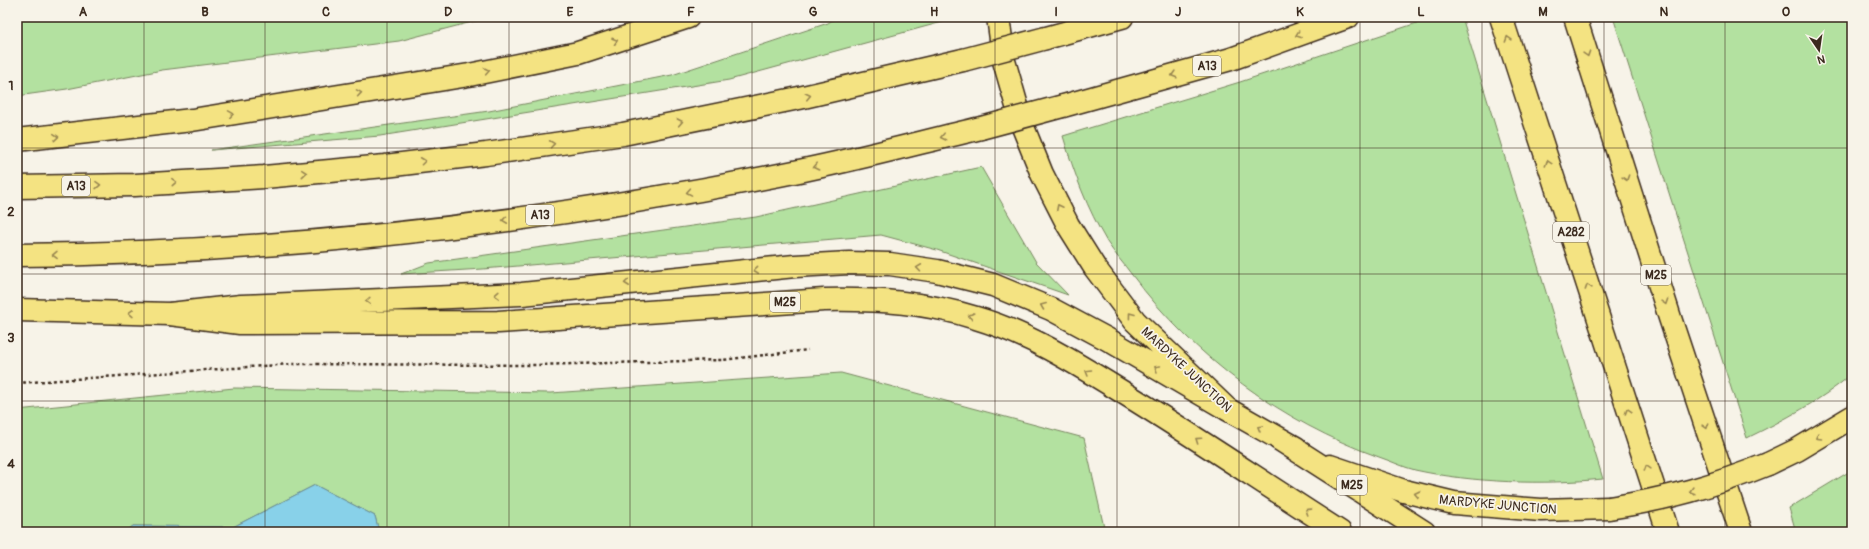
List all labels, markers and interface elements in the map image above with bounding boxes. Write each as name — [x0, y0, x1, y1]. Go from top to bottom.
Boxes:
text: A — [79, 4, 88, 20]
text: B — [201, 4, 209, 20]
text: C — [322, 4, 330, 20]
text: D — [444, 4, 452, 20]
text: E — [567, 4, 574, 20]
text: F — [687, 4, 695, 20]
text: G — [809, 4, 818, 20]
text: H — [930, 4, 938, 20]
text: I — [1054, 4, 1058, 20]
text: J — [1175, 4, 1181, 20]
text: K — [1296, 4, 1304, 20]
text: L — [1417, 4, 1425, 20]
text: M — [1538, 4, 1548, 20]
text: N — [1660, 4, 1669, 20]
text: O — [1782, 4, 1791, 20]
one-way arrow — [1295, 30, 1302, 38]
north arrow — [1799, 30, 1839, 70]
one-way arrow — [1504, 36, 1513, 43]
one-way arrow — [611, 37, 618, 45]
one-way arrow — [1582, 51, 1590, 58]
text: N — [1816, 52, 1826, 67]
road number: A13 — [1193, 56, 1221, 76]
one-way arrow — [484, 67, 490, 76]
one-way arrow — [1171, 70, 1178, 79]
text: 1 — [8, 78, 14, 94]
one-way arrow — [356, 89, 362, 98]
one-way arrow — [805, 93, 811, 101]
one-way arrow — [228, 110, 234, 118]
one-way arrow — [677, 118, 683, 127]
one-way arrow — [53, 132, 59, 141]
one-way arrow — [939, 132, 946, 141]
one-way arrow — [549, 140, 555, 149]
one-way arrow — [420, 157, 426, 166]
one-way arrow — [1544, 160, 1553, 167]
one-way arrow — [813, 162, 820, 171]
one-way arrow — [301, 169, 307, 178]
one-way arrow — [1621, 174, 1630, 181]
road number: A13 — [62, 176, 90, 196]
one-way arrow — [171, 178, 177, 187]
one-way arrow — [95, 181, 101, 189]
one-way arrow — [685, 187, 692, 196]
text: 2 — [7, 204, 15, 220]
one-way arrow — [1056, 204, 1064, 211]
road number: A13 — [526, 205, 554, 225]
one-way arrow — [502, 215, 508, 224]
road number: A282 — [1553, 222, 1589, 242]
one-way arrow — [52, 251, 58, 259]
one-way arrow — [916, 264, 922, 273]
one-way arrow — [753, 265, 759, 274]
road number: M25 — [1641, 265, 1671, 285]
one-way arrow — [624, 279, 630, 288]
one-way arrow — [1584, 284, 1593, 291]
one-way arrow — [494, 291, 500, 299]
road number: M25 — [770, 292, 800, 312]
one-way arrow — [365, 296, 371, 305]
one-way arrow — [1660, 298, 1669, 305]
one-way arrow — [1040, 302, 1047, 310]
one-way arrow — [128, 309, 134, 317]
one-way arrow — [968, 313, 974, 321]
one-way arrow — [1129, 313, 1136, 320]
street label: MARDYKE JUNCTION — [1138, 324, 1235, 416]
text: 3 — [7, 330, 15, 346]
one-way arrow — [1154, 366, 1161, 373]
one-way arrow — [1085, 369, 1092, 376]
one-way arrow — [1625, 407, 1633, 414]
one-way arrow — [1701, 422, 1709, 429]
one-way arrow — [1257, 425, 1264, 432]
one-way arrow — [1815, 433, 1823, 440]
one-way arrow — [1196, 438, 1203, 445]
text: 4 — [7, 456, 15, 472]
one-way arrow — [1644, 465, 1652, 472]
road number: M25 — [1337, 475, 1367, 495]
one-way arrow — [1688, 486, 1695, 495]
one-way arrow — [1414, 491, 1421, 499]
street label: MARDYKE JUNCTION — [1438, 492, 1558, 518]
one-way arrow — [1305, 509, 1312, 516]

